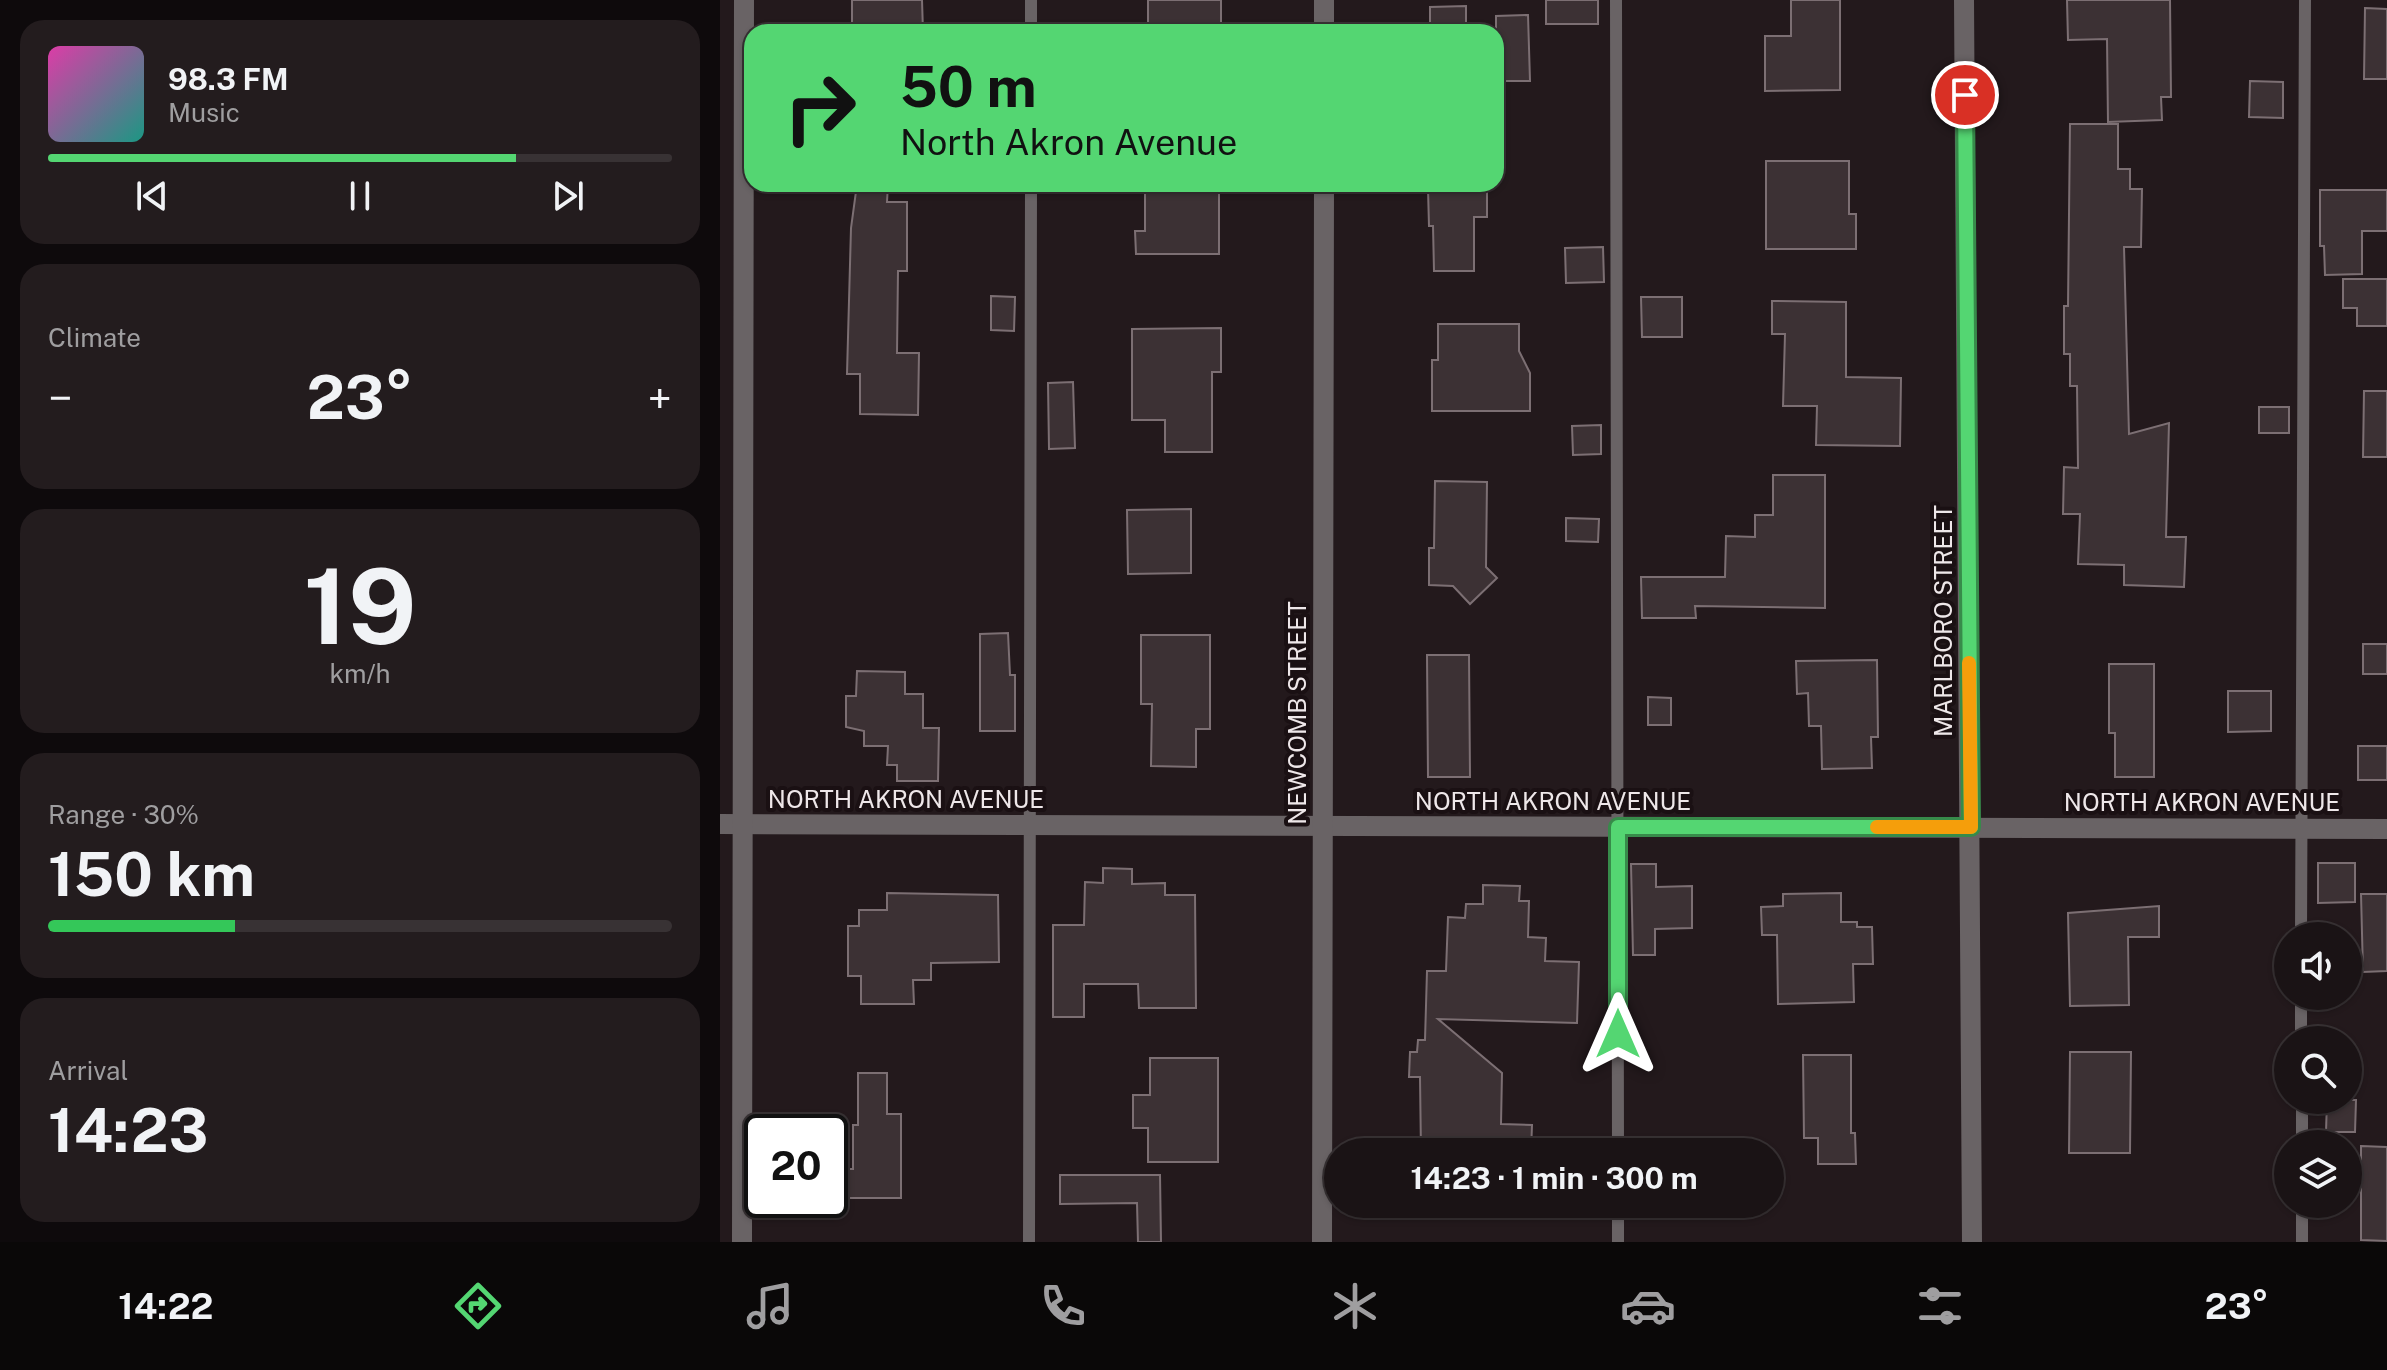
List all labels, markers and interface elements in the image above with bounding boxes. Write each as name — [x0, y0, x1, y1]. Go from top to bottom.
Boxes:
text: 50 m — [900, 54, 1037, 120]
icon: right — [768, 56, 872, 160]
text: 98.3 FM — [168, 61, 289, 97]
pin — [1931, 61, 1999, 129]
icon: arrive — [1943, 73, 1987, 117]
text: Music — [168, 97, 240, 128]
text: North Akron Avenue — [900, 121, 1237, 163]
icon: previous — [130, 174, 174, 218]
icon: pause — [338, 174, 382, 218]
icon: next — [546, 174, 590, 218]
text: Climate — [48, 322, 141, 353]
text: 23° — [307, 362, 413, 433]
text: − — [48, 372, 72, 424]
text: + — [648, 372, 672, 424]
street label: MARLBORO STREET — [1929, 505, 1957, 737]
text: 19 — [303, 545, 417, 667]
street label: NEWCOMB STREET — [1283, 601, 1311, 825]
text: km/h — [329, 658, 391, 689]
street label: NORTH AKRON AVENUE — [768, 785, 1044, 813]
street label: NORTH AKRON AVENUE — [1415, 787, 1691, 815]
street label: NORTH AKRON AVENUE — [2064, 788, 2340, 816]
text: Range · 30% — [48, 799, 199, 830]
text: 150 km — [48, 839, 255, 910]
map controls — [2274, 922, 2362, 1218]
button: sound — [2274, 922, 2362, 1010]
position arrow — [1576, 992, 1660, 1076]
button: search — [2274, 1026, 2362, 1114]
text: Arrival — [48, 1055, 128, 1086]
text: 14:23 — [48, 1095, 208, 1166]
speed limit sign: 20 — [744, 1114, 848, 1218]
button: layers — [2274, 1130, 2362, 1218]
text: 14:23 · 1 min · 300 m — [1410, 1160, 1698, 1196]
icon: directions — [450, 1278, 506, 1334]
icon: music — [742, 1278, 798, 1334]
icon: phone — [1035, 1278, 1091, 1334]
icon: climate — [1327, 1278, 1383, 1334]
icon: car — [1620, 1278, 1676, 1334]
icon: filters — [1912, 1278, 1968, 1334]
text: 14:22 — [118, 1285, 213, 1327]
text: 23° — [2205, 1285, 2269, 1327]

